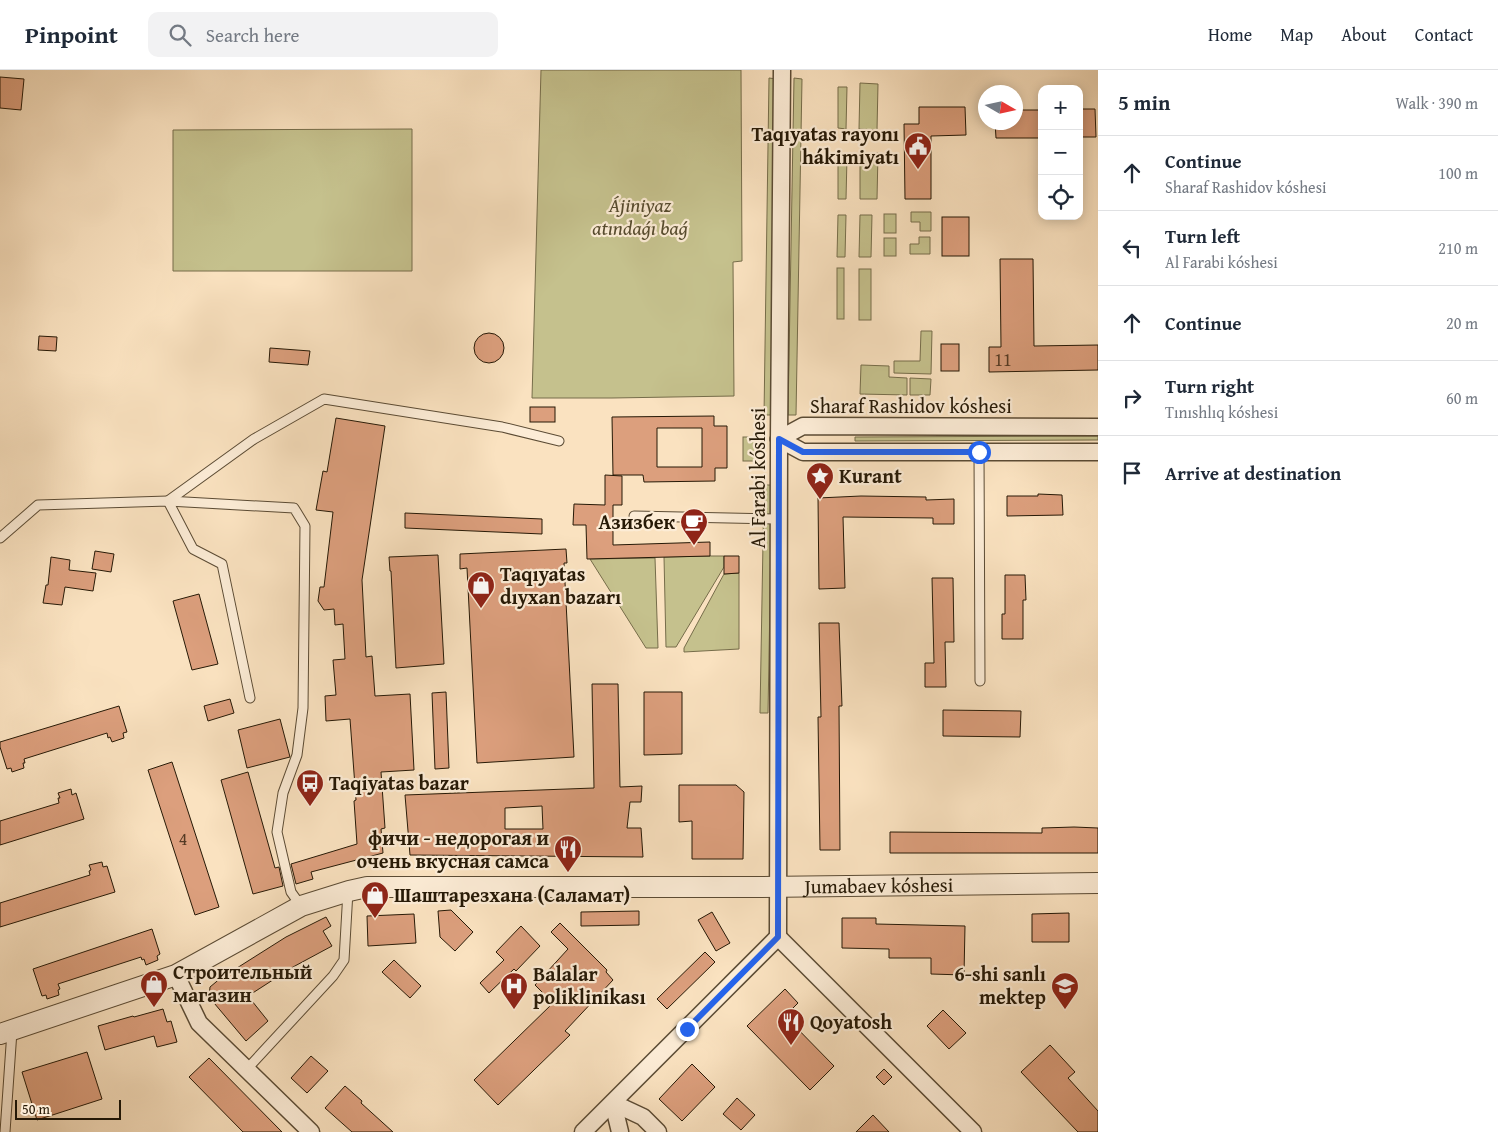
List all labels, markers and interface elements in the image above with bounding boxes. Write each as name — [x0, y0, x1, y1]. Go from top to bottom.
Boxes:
search box — [148, 12, 498, 57]
text: Pinpoint — [25, 17, 118, 52]
icon: search — [166, 21, 194, 49]
text: Search here — [206, 21, 299, 49]
text: Home — [1208, 21, 1252, 48]
text: Map — [1280, 21, 1313, 48]
text: About — [1341, 21, 1387, 48]
text: Contact — [1415, 21, 1473, 48]
north arrow — [978, 85, 1023, 130]
map controls — [1038, 85, 1083, 220]
button: + — [1038, 85, 1083, 130]
text: 5 min — [1118, 87, 1170, 118]
text: Walk · 390 m — [1395, 91, 1478, 115]
place label: Taqıyatas rayonı hákimiyatı — [752, 119, 899, 171]
button: − — [1038, 130, 1083, 175]
public building icon: Taqıyatas rayonı hákimiyatı — [903, 131, 933, 170]
text: Continue — [1165, 147, 1242, 175]
icon: ahead — [1118, 159, 1146, 187]
text: 100 m — [1438, 161, 1478, 185]
button: locate — [1038, 175, 1083, 220]
text: Sharaf Rashidov kóshesi — [1165, 175, 1326, 199]
park label: Ájiniyaz atındaǵı baǵ — [592, 190, 688, 242]
text: Turn left — [1165, 222, 1240, 250]
icon: left — [1118, 234, 1146, 262]
text: 210 m — [1438, 236, 1478, 260]
text: Al Farabi kóshesi — [1165, 250, 1278, 274]
icon: ahead — [1118, 309, 1146, 337]
text: Continue — [1165, 309, 1242, 337]
text: 20 m — [1446, 311, 1478, 335]
house number: 11 — [994, 346, 1012, 373]
text: Turn right — [1165, 372, 1254, 400]
icon: right — [1118, 384, 1146, 412]
text: 60 m — [1446, 386, 1478, 410]
street label: Sharaf Rashidov kóshesi — [810, 391, 1012, 420]
text: Tınıshlıq kóshesi — [1165, 400, 1278, 424]
street label: Al Farabi kóshesi — [743, 407, 772, 548]
route start — [968, 441, 991, 464]
icon: arrive — [1118, 459, 1146, 487]
text: Arrive at destination — [1165, 459, 1341, 487]
place icon: Kurant — [805, 461, 835, 500]
place label: Kurant — [839, 461, 902, 490]
place label: Азизбек — [598, 507, 675, 536]
cafe icon: Азизбек — [679, 507, 709, 546]
place label: Taqıyatas dıyxan bazarı — [500, 559, 621, 611]
shop icon: Taqıyatas dıyxan bazarı — [466, 570, 496, 609]
bus stop icon: Taqiyatas bazar — [295, 768, 325, 807]
place label: Taqiyatas bazar — [329, 768, 469, 797]
place label: фичи - недорогая и очень вкусная самса — [356, 823, 550, 875]
house number: 4 — [179, 825, 187, 852]
restaurant icon: фичи - недорогая и очень вкусная самса — [553, 834, 583, 873]
street label: Jumabaev kóshesi — [801, 870, 954, 900]
shop icon: Шаштарезхана (Саламат) — [360, 880, 390, 919]
place label: Шаштарезхана (Саламат) — [394, 880, 630, 909]
place label: Строительный магазин — [173, 957, 313, 1009]
place label: Balalar poliklinikası — [533, 959, 646, 1011]
place label: 6-shi sanlı mektep — [954, 959, 1046, 1011]
shop icon: Строительный магазин — [139, 969, 169, 1008]
hospital icon: Balalar poliklinikası — [499, 971, 529, 1010]
school or university icon: 6-shi sanlı mektep — [1050, 971, 1080, 1010]
restaurant icon: Qoyatosh — [776, 1007, 806, 1046]
place label: Qoyatosh — [810, 1007, 892, 1036]
route end — [676, 1018, 699, 1041]
scale bar — [15, 1097, 121, 1120]
text: 50 m — [22, 1099, 50, 1119]

